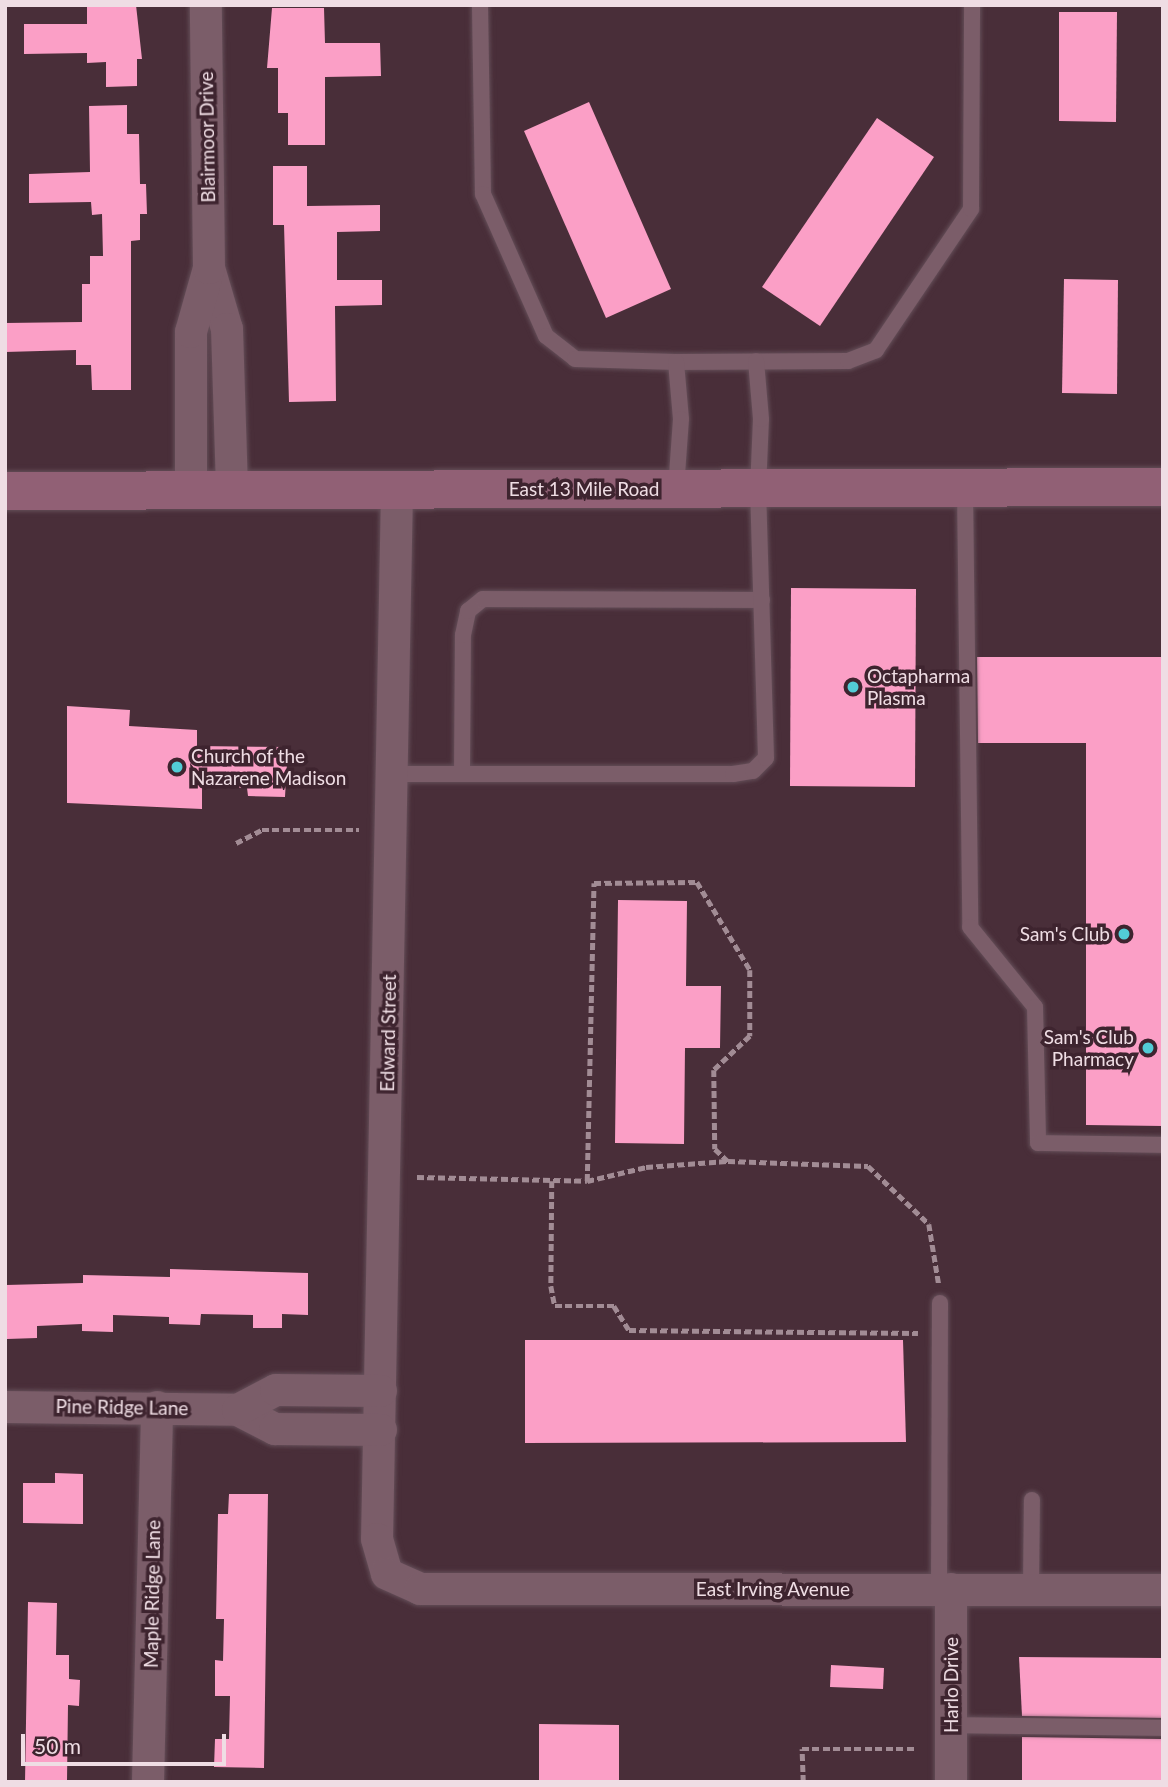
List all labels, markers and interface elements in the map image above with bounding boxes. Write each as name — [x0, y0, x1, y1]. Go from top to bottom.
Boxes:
street label: Blairmoor Drive — [194, 71, 220, 203]
street label: East 13 Mile Road — [509, 478, 659, 500]
place label: Octapharma Plasma — [867, 665, 970, 709]
marker: Octapharma Plasma — [845, 679, 861, 695]
place label: Church of the Nazarene Madison — [191, 745, 346, 789]
marker: Church of the Nazarene Madison — [169, 759, 185, 775]
place label: Sam's Club — [1020, 923, 1110, 945]
marker: Sam's Club — [1116, 926, 1132, 942]
street label: Edward Street — [376, 974, 400, 1092]
place label: Sam's Club Pharmacy — [1044, 1026, 1134, 1070]
marker: Sam's Club Pharmacy — [1140, 1040, 1156, 1056]
street label: Pine Ridge Lane — [55, 1394, 189, 1420]
street label: Maple Ridge Lane — [139, 1520, 165, 1668]
street label: East Irving Avenue — [696, 1578, 850, 1600]
street label: Harlo Drive — [940, 1637, 962, 1733]
scale bar — [24, 1720, 229, 1764]
text: 50 m — [34, 1733, 81, 1758]

